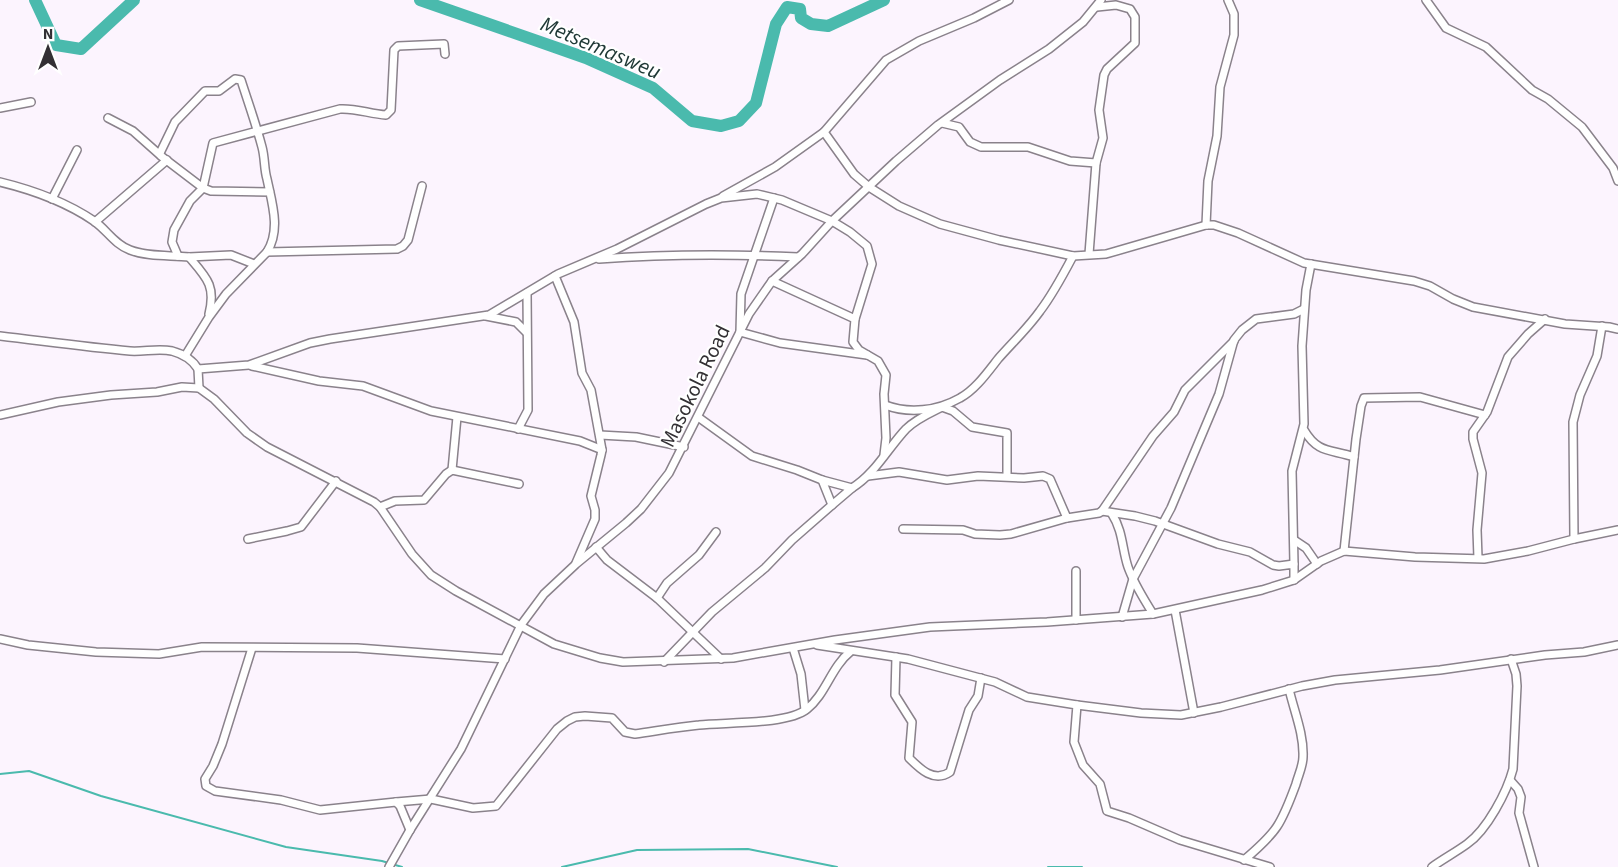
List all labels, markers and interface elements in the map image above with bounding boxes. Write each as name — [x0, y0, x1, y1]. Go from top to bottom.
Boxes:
water label: Metsemasweu — [535, 8, 666, 88]
north arrow — [18, 18, 78, 78]
text: N — [43, 23, 53, 45]
street label: Masokola Road — [652, 320, 738, 452]

